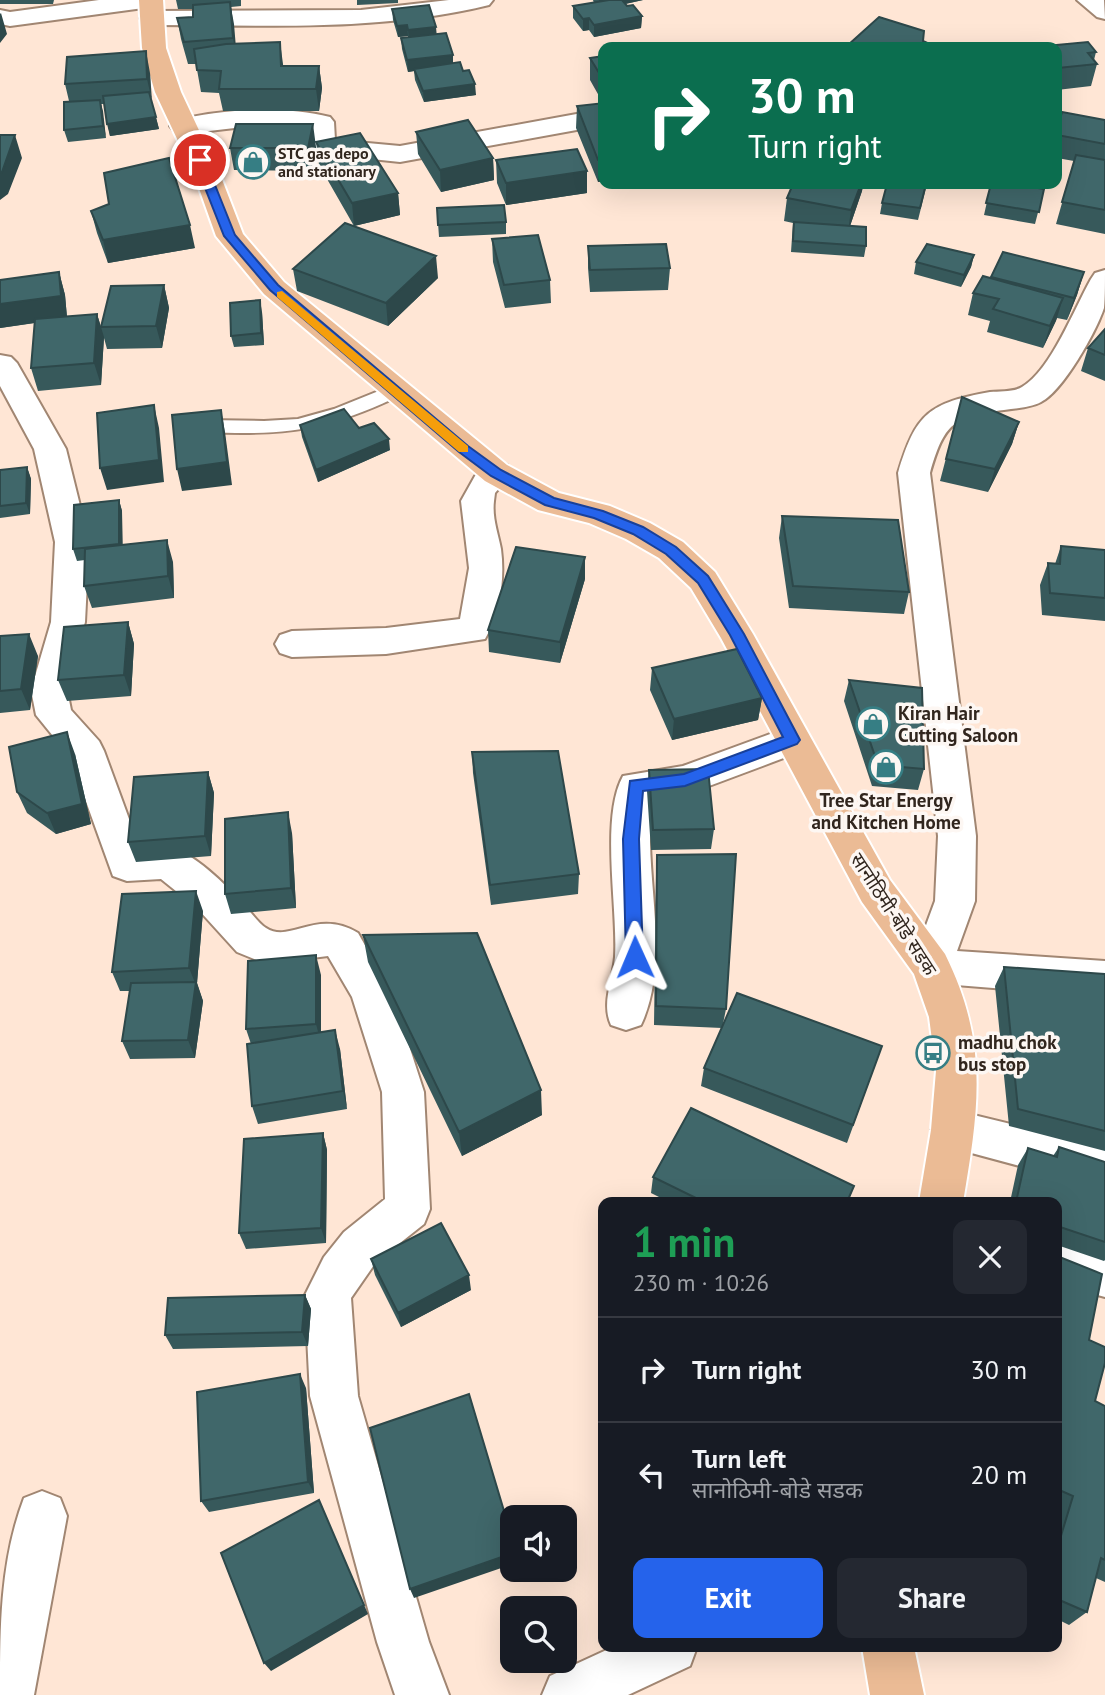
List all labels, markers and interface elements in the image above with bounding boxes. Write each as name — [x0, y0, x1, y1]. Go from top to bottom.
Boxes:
text: 30 m — [748, 63, 855, 127]
icon: right — [633, 70, 724, 161]
text: Turn right — [748, 125, 882, 167]
pin — [170, 130, 230, 190]
icon: arrive — [181, 141, 219, 179]
shop icon: STC gas depo and stationary — [234, 143, 272, 181]
place label: STC gas depo and stationary — [278, 143, 376, 181]
place label: Kiran Hair Cutting Saloon — [898, 701, 1018, 747]
shop icon: Kiran Hair Cutting Saloon — [854, 705, 892, 743]
shop icon: Tree Star Energy and Kitchen Home — [867, 748, 905, 786]
place label: Tree Star Energy and Kitchen Home — [811, 788, 961, 834]
street label: सानोठिमी-बोडे सडक — [846, 848, 943, 980]
position arrow — [598, 920, 672, 994]
place label: madhu chok bus stop — [958, 1030, 1057, 1076]
bus stop icon: madhu chok bus stop — [914, 1034, 952, 1072]
text: 1 min — [633, 1214, 735, 1269]
button: close — [953, 1220, 1027, 1294]
text: 230 m · 10:26 — [633, 1268, 769, 1297]
icon: right — [633, 1351, 671, 1389]
text: Turn right — [692, 1353, 801, 1386]
text: 30 m — [971, 1353, 1027, 1386]
text: Turn left — [692, 1442, 786, 1475]
icon: left — [633, 1456, 671, 1494]
text: 20 m — [971, 1458, 1027, 1491]
text: सानोठिमी-बोडे सडक — [692, 1475, 863, 1504]
map controls — [500, 1505, 577, 1673]
button: sound — [500, 1505, 577, 1582]
button: Exit — [633, 1558, 823, 1638]
button: Share — [837, 1558, 1027, 1638]
button: search — [500, 1596, 577, 1673]

